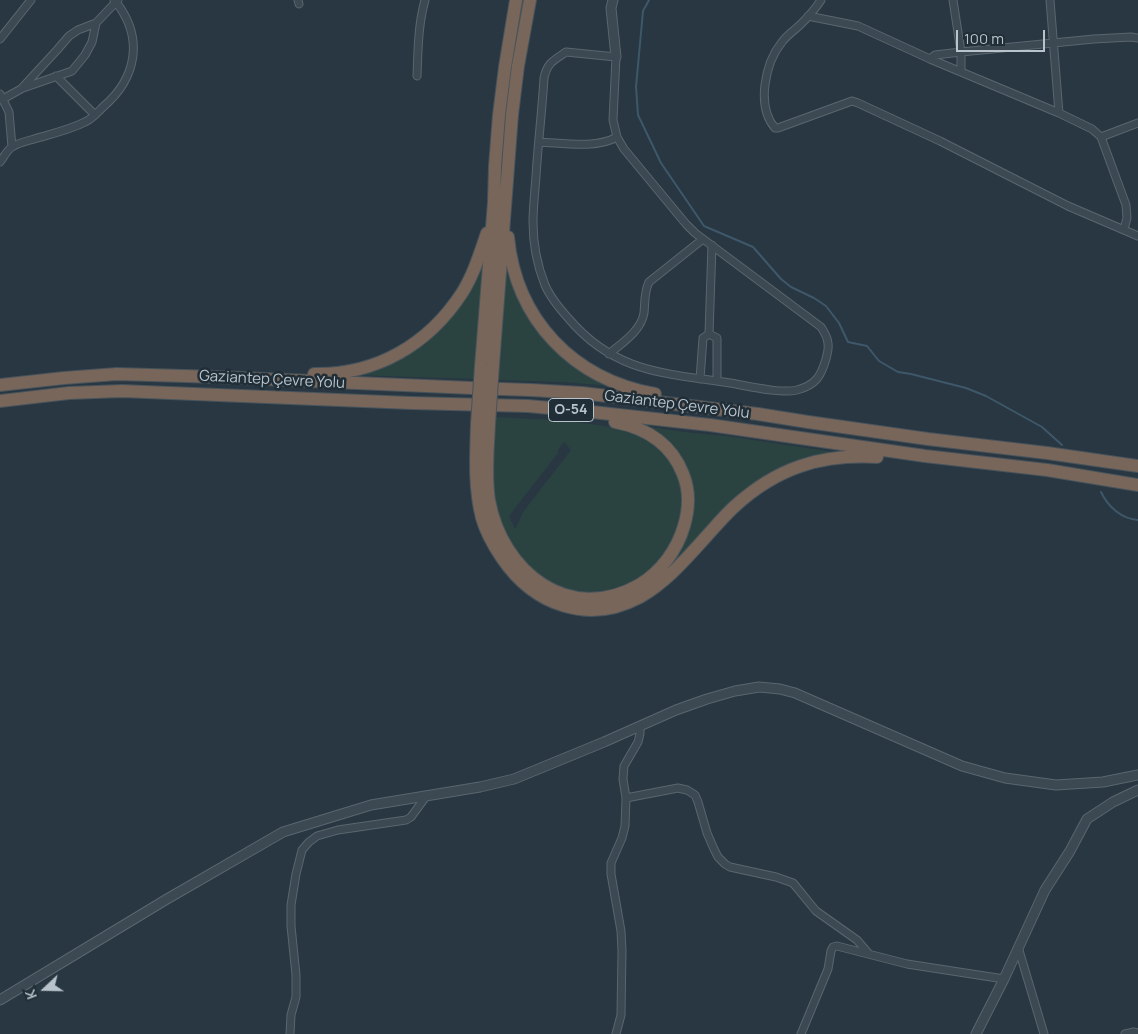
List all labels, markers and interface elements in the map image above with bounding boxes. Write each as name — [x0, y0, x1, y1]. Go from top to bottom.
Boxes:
scale bar — [958, 20, 1047, 52]
text: 100 m — [964, 28, 1004, 49]
street label: Gaziantep Çevre Yolu — [199, 367, 345, 393]
street label: Gaziantep Çevre Yolu — [603, 387, 751, 423]
road number: O-54 — [548, 398, 594, 422]
north arrow — [20, 964, 70, 1014]
text: K — [20, 987, 41, 1002]

